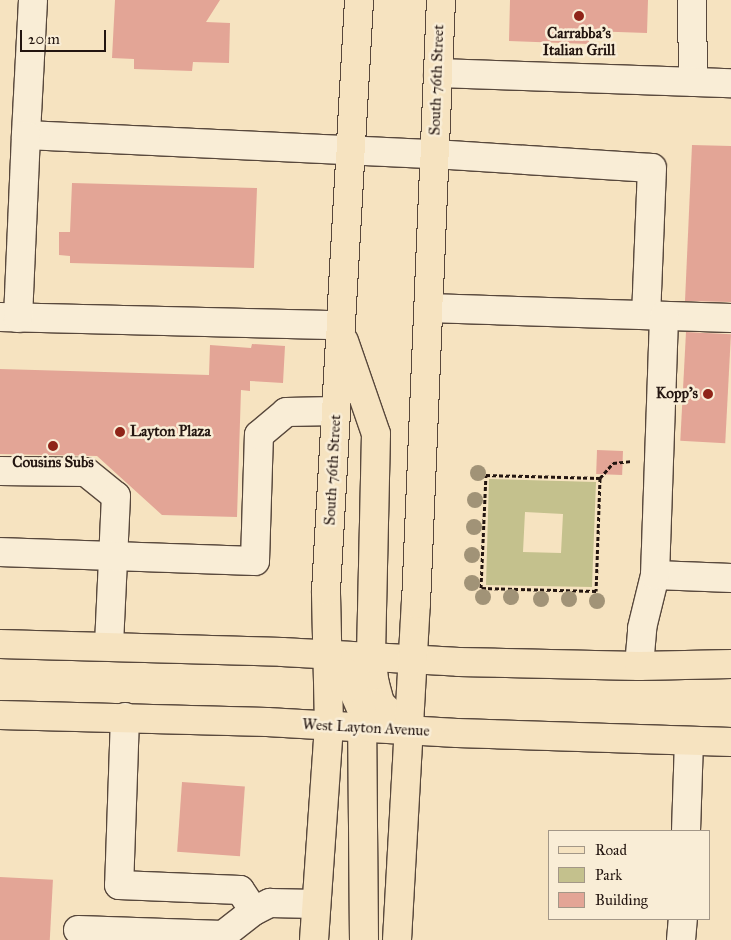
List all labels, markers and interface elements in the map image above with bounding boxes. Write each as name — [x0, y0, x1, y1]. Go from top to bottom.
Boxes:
marker: Carrabba's Italian Grill — [573, 10, 585, 22]
scale bar — [22, 20, 109, 52]
street label: South 76th Street — [426, 24, 448, 136]
place label: Carrabba's Italian Grill — [543, 24, 615, 59]
text: 20 m — [28, 30, 60, 48]
place label: Kopp's — [656, 385, 698, 403]
marker: Kopp's — [702, 388, 714, 400]
street label: South 76th Street — [321, 414, 345, 526]
place label: Layton Plaza — [130, 423, 211, 441]
marker: Layton Plaza — [114, 426, 126, 438]
marker: Cousins Subs — [47, 440, 59, 452]
place label: Cousins Subs — [12, 454, 94, 472]
street label: West Layton Avenue — [302, 716, 430, 740]
legend — [548, 830, 711, 920]
text: Road — [595, 841, 627, 859]
text: Park — [595, 866, 622, 884]
text: Building — [595, 891, 648, 909]

